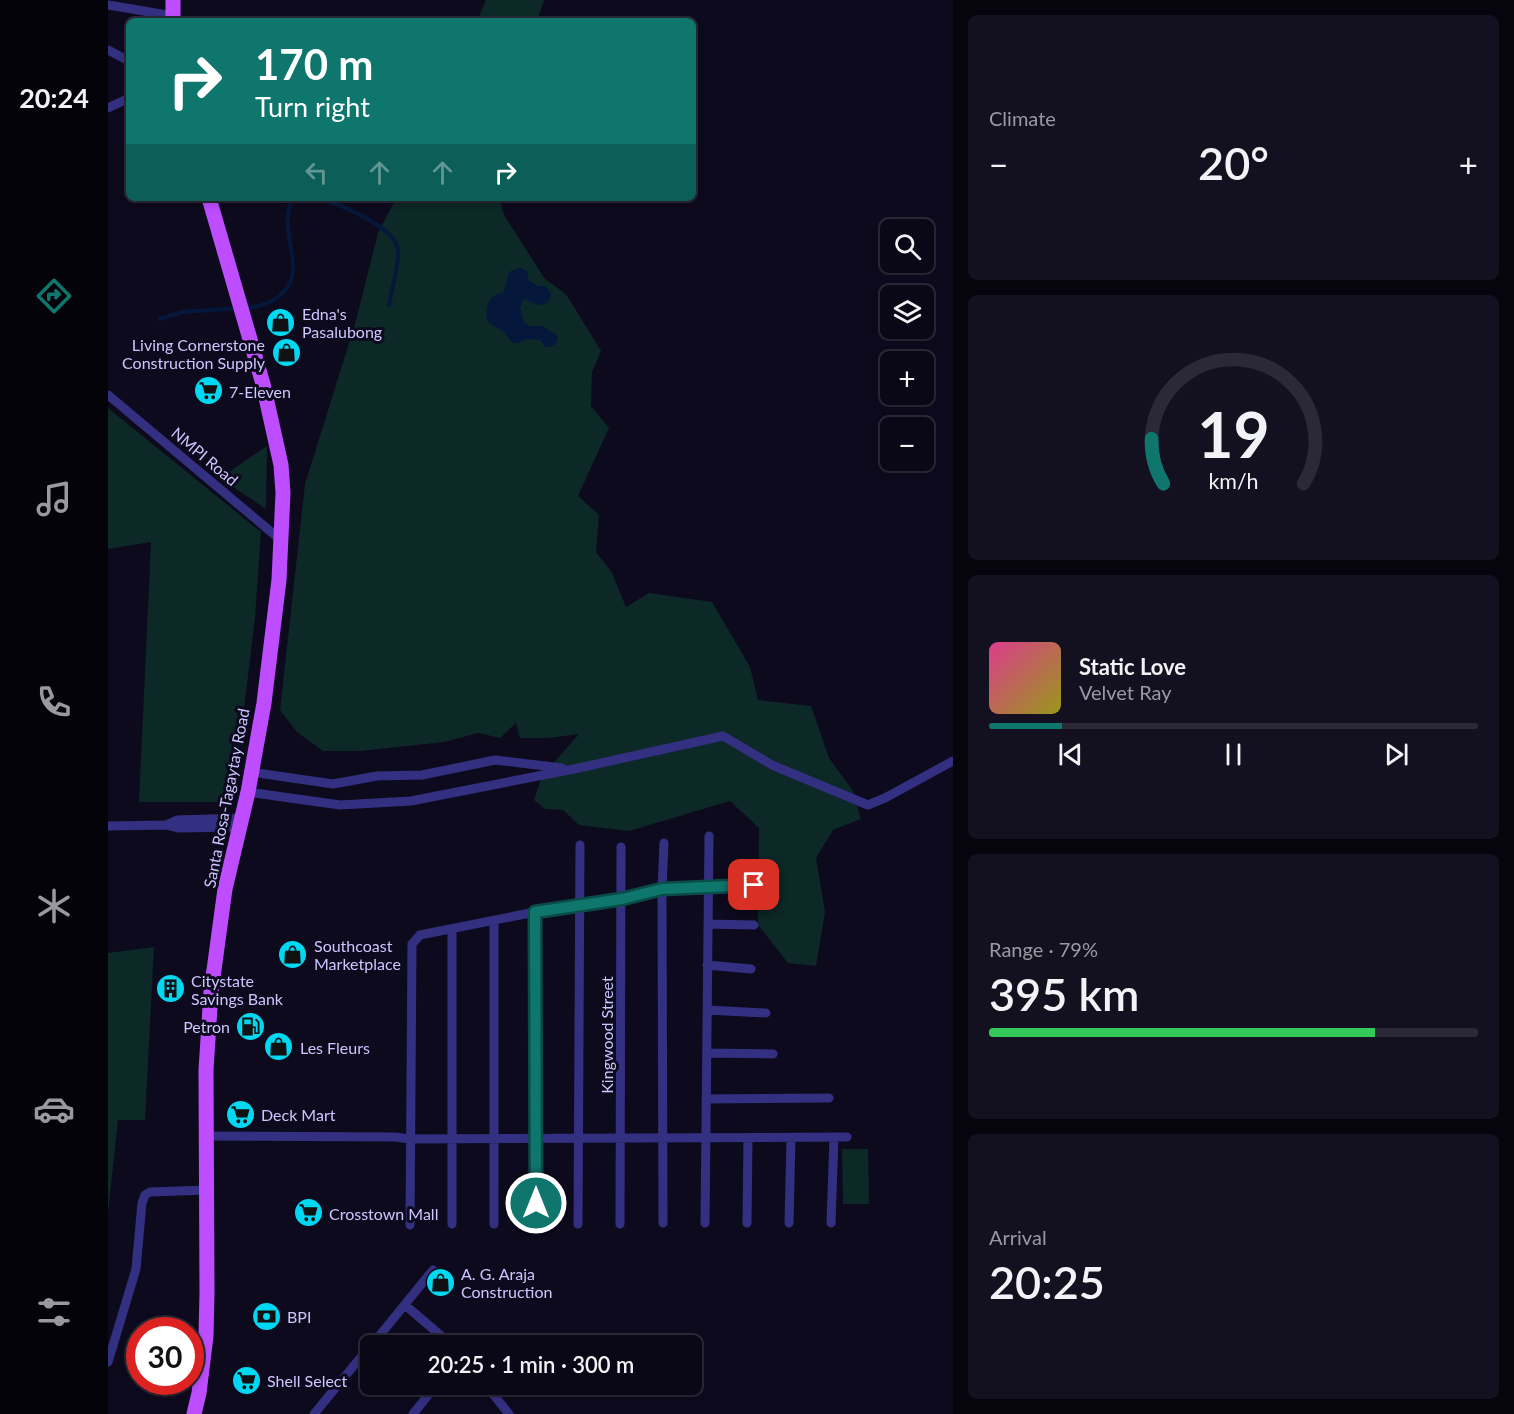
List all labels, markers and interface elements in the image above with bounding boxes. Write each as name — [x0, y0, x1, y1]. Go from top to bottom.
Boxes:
text: 170 m — [255, 39, 373, 89]
icon: right — [156, 42, 234, 120]
text: 20:24 — [19, 81, 89, 114]
text: Turn right — [255, 90, 370, 123]
text: Climate — [989, 106, 1056, 130]
text: 20° — [1198, 136, 1269, 190]
text: − — [989, 144, 1008, 184]
text: + — [1459, 144, 1478, 184]
icon: left — [300, 156, 333, 189]
icon: ahead — [363, 156, 396, 189]
icon: ahead — [426, 156, 459, 189]
icon: right — [489, 156, 522, 189]
map controls — [880, 219, 934, 471]
button: search — [880, 219, 934, 273]
icon: directions — [33, 275, 75, 317]
button: layers — [880, 285, 934, 339]
place label: Edna's Pasalubong — [302, 304, 382, 341]
shop icon: Edna's Pasalubong — [265, 306, 297, 338]
place label: Living Cornerstone Construction Supply — [122, 335, 266, 372]
shop icon: Living Cornerstone Construction Supply — [270, 337, 302, 369]
button: + — [880, 351, 934, 405]
supermarket icon: 7-Eleven — [192, 375, 224, 407]
place label: 7-Eleven — [229, 382, 291, 401]
text: 19 — [1197, 396, 1270, 471]
button: − — [880, 417, 934, 471]
street label: NMPI Road — [168, 423, 242, 489]
text: km/h — [1208, 469, 1259, 495]
icon: music — [33, 478, 75, 520]
text: Static Love — [1079, 653, 1186, 680]
text: Velvet Ray — [1079, 680, 1172, 704]
icon: phone — [33, 681, 75, 723]
street label: Santa Rosa-Tagaytay Road — [199, 707, 253, 889]
icon: previous — [1054, 738, 1087, 771]
icon: pause — [1217, 738, 1250, 771]
icon: next — [1380, 738, 1413, 771]
pin — [728, 859, 779, 910]
icon: arrive — [737, 868, 770, 901]
icon: climate — [33, 885, 75, 927]
place label: Southcoast Marketplace — [314, 936, 401, 973]
text: Range · 79% — [989, 937, 1098, 961]
shop icon: Southcoast Marketplace — [277, 938, 309, 970]
text: 395 km — [989, 967, 1139, 1021]
place label: Citystate Savings Bank — [191, 971, 284, 1008]
building icon: Citystate Savings Bank — [154, 973, 186, 1005]
street label: Kingwood Street — [597, 976, 616, 1094]
fuel station icon: Petron — [235, 1010, 267, 1042]
place label: Petron — [183, 1017, 230, 1036]
shop icon: Les Fleurs — [263, 1031, 295, 1063]
place label: Les Fleurs — [300, 1038, 370, 1057]
icon: car — [33, 1088, 75, 1130]
supermarket icon: Deck Mart — [224, 1098, 256, 1130]
place label: Deck Mart — [261, 1105, 336, 1124]
position arrow — [504, 1171, 568, 1235]
supermarket icon: Crosstown Mall — [292, 1197, 324, 1229]
place label: Crosstown Mall — [329, 1204, 438, 1223]
text: Arrival — [989, 1225, 1047, 1249]
text: 20:25 — [989, 1255, 1105, 1309]
place label: A. G. Araja Construction — [461, 1264, 552, 1301]
shop icon: A. G. Araja Construction — [424, 1266, 456, 1298]
icon: filters — [33, 1291, 75, 1333]
bank icon: BPI — [250, 1300, 282, 1332]
place label: BPI — [287, 1307, 311, 1326]
speed limit sign: 30 — [126, 1317, 204, 1395]
text: 20:25 · 1 min · 300 m — [428, 1351, 634, 1378]
supermarket icon: Shell Select — [230, 1364, 262, 1396]
place label: Shell Select — [267, 1371, 348, 1390]

